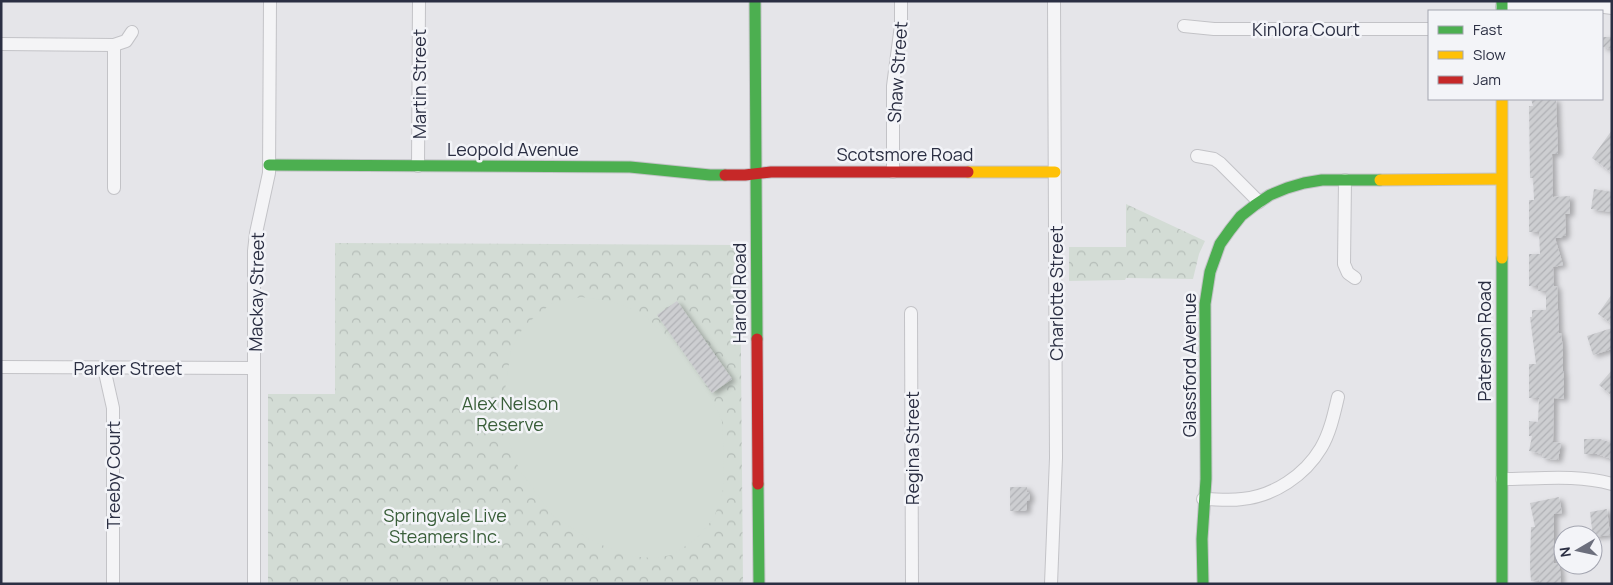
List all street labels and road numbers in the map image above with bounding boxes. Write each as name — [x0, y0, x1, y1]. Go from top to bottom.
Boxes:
street label: Kinlora Court — [1252, 17, 1360, 41]
street label: Shaw Street — [881, 20, 913, 124]
street label: Martin Street — [407, 29, 431, 139]
street label: Leopold Avenue — [447, 137, 579, 161]
street label: Scotsmore Road — [836, 142, 974, 166]
street label: Charlotte Street — [1044, 225, 1068, 361]
street label: Mackay Street — [243, 232, 269, 352]
street label: Harold Road — [727, 243, 751, 343]
street label: Paterson Road — [1472, 281, 1496, 402]
street label: Glassford Avenue — [1177, 293, 1201, 437]
street label: Parker Street — [73, 356, 183, 380]
street label: Regina Street — [900, 391, 924, 505]
street label: Treeby Court — [101, 421, 125, 529]

